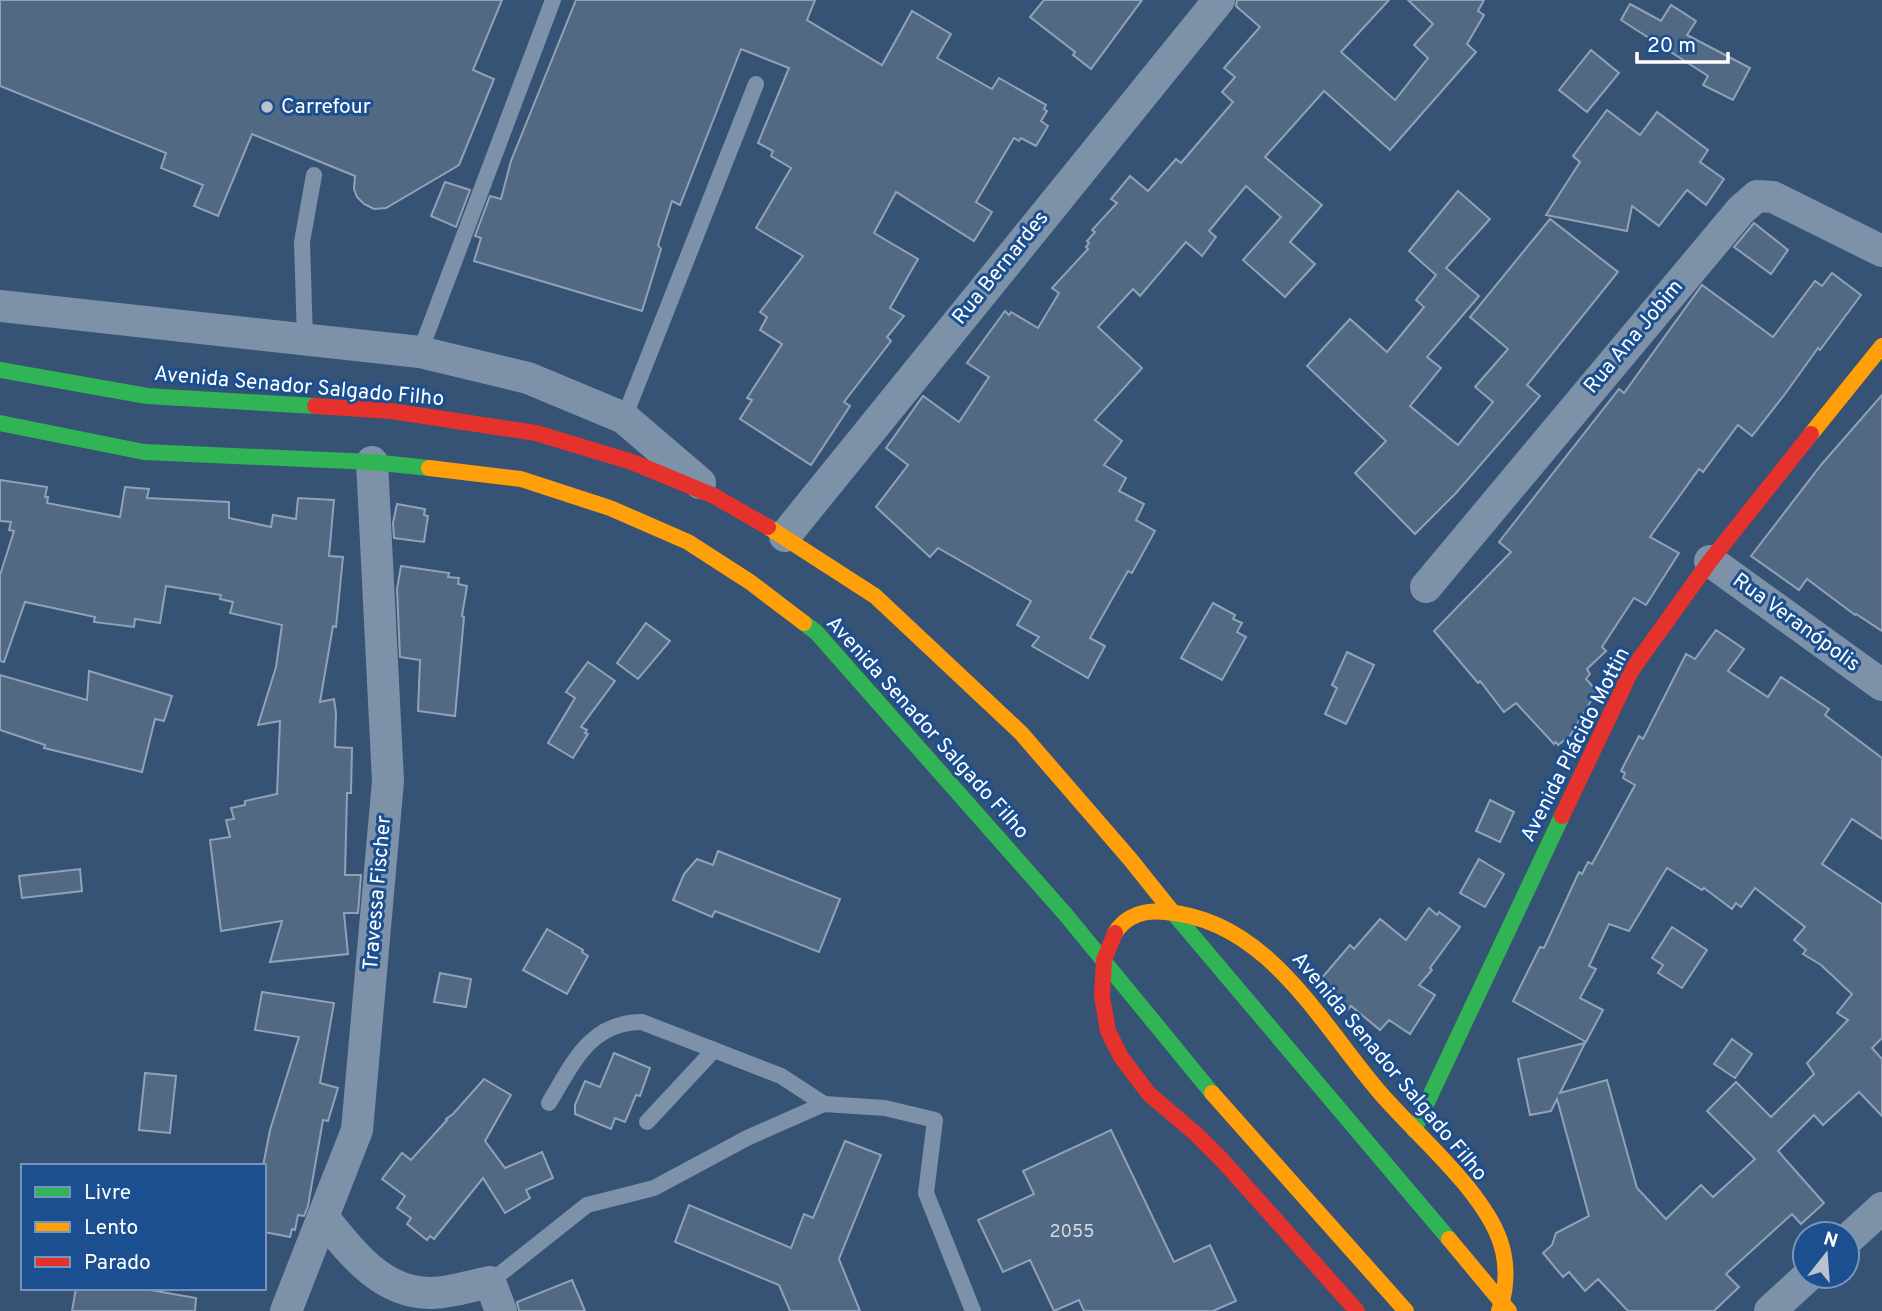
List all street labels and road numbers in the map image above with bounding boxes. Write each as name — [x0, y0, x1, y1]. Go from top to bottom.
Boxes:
street label: Rua Bernardes — [947, 206, 1055, 330]
street label: Rua Ana Jobim — [1578, 274, 1690, 400]
street label: Avenida Senador Salgado Filho — [153, 361, 445, 413]
street label: Rua Veranópolis — [1727, 568, 1865, 678]
street label: Avenida Senador Salgado Filho — [820, 611, 1034, 845]
street label: Avenida Plácido Mottin — [1515, 643, 1637, 847]
street label: Travessa Fischer — [358, 814, 398, 972]
street label: Avenida Senador Salgado Filho — [1285, 947, 1493, 1187]

